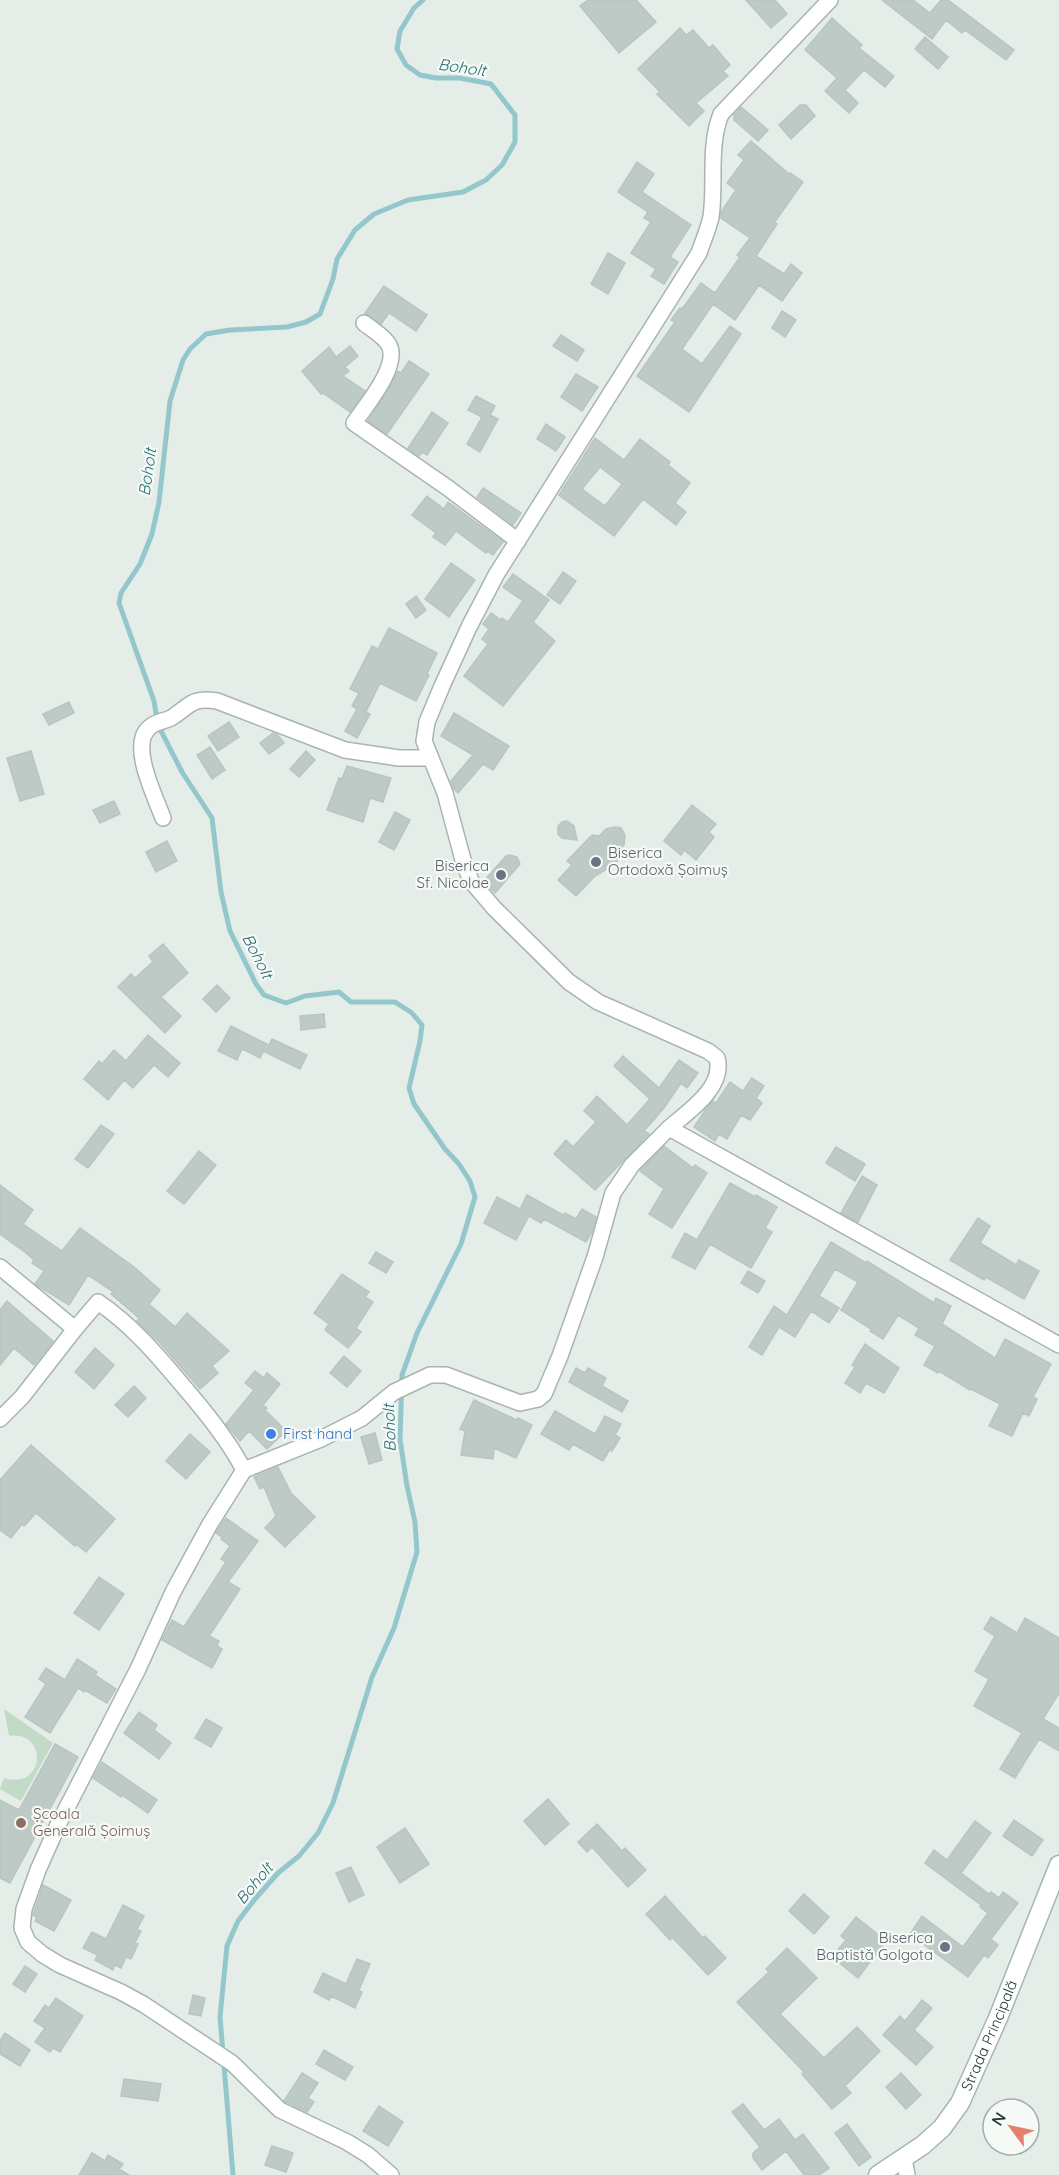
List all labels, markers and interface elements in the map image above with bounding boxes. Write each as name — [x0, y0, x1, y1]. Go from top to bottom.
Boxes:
water label: Boholt — [437, 54, 489, 80]
water label: Boholt — [134, 445, 160, 497]
place label: Biserica Ortodoxă Șoimuș — [608, 843, 728, 879]
marker: Biserica Ortodoxă Șoimuș — [589, 855, 603, 869]
place label: Biserica Sf. Nicolae — [416, 856, 489, 892]
marker: Biserica Sf. Nicolae — [494, 868, 508, 882]
water label: Boholt — [238, 930, 278, 983]
water label: Boholt — [378, 1402, 400, 1452]
place label: First hand — [283, 1424, 352, 1443]
marker: First hand — [264, 1427, 278, 1441]
place label: Școala Generală Șoimuș — [33, 1804, 150, 1840]
marker: Școala Generală Șoimuș — [14, 1816, 28, 1830]
water label: Boholt — [231, 1857, 278, 1908]
place label: Biserica Baptistă Golgota — [816, 1928, 933, 1964]
marker: Biserica Baptistă Golgota — [938, 1940, 952, 1954]
street label: Strada Principală — [957, 1977, 1021, 2094]
north arrow — [981, 2097, 1041, 2157]
text: N — [987, 2108, 1010, 2129]

